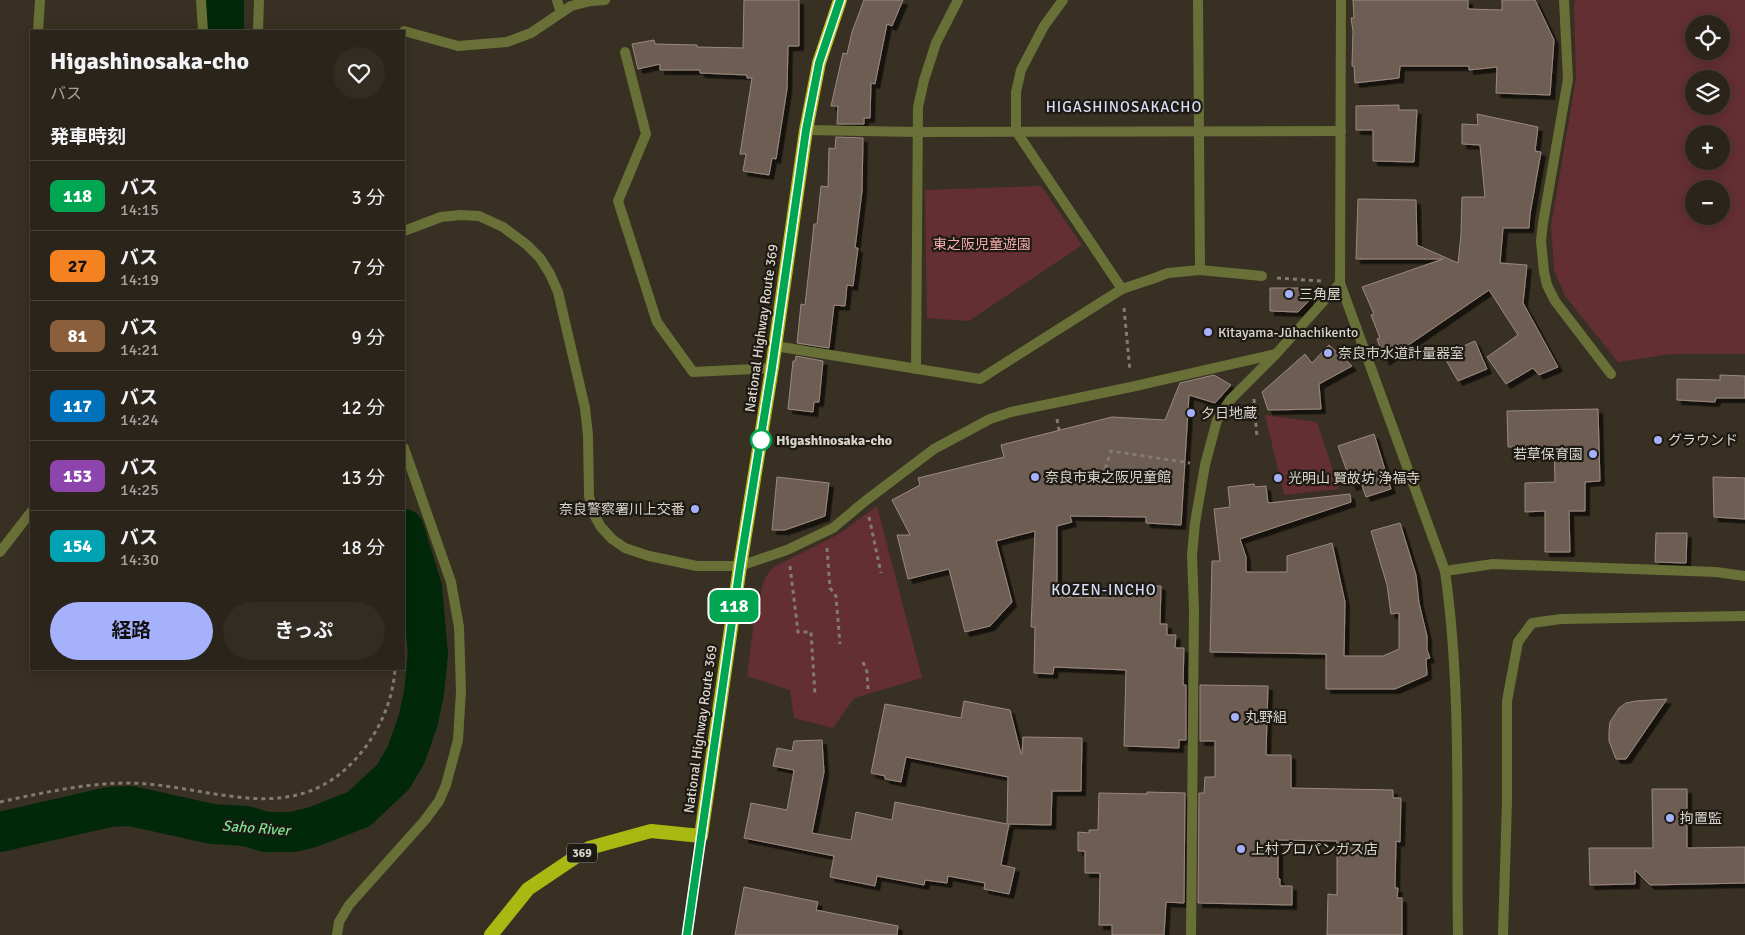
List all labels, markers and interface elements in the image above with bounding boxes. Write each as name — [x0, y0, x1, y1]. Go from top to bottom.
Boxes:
map controls — [1685, 15, 1730, 225]
button: locate — [1685, 15, 1730, 60]
text: Higashinosaka-cho — [50, 46, 249, 76]
button: heart — [333, 47, 385, 99]
button: layers — [1685, 70, 1730, 115]
text: バス — [50, 84, 82, 104]
district label: HIGASHINOSAKACHO — [1046, 98, 1202, 116]
text: 発車時刻 — [50, 125, 126, 149]
button: + — [1685, 125, 1730, 170]
text: バス — [120, 176, 158, 200]
button: − — [1685, 180, 1730, 225]
text: 118 — [63, 185, 92, 207]
text: 3 分 — [352, 186, 385, 210]
text: 14:15 — [120, 200, 159, 220]
park label: 東之阪児童遊園 — [933, 236, 1031, 253]
street label: National Highway Route 369 — [741, 243, 782, 413]
text: バス — [120, 246, 158, 270]
text: 27 — [68, 255, 87, 277]
text: 7 分 — [352, 256, 385, 280]
text: 14:19 — [120, 270, 159, 290]
place label: 三角屋 — [1299, 286, 1341, 303]
marker: 三角屋 — [1283, 288, 1295, 300]
text: バス — [120, 316, 158, 340]
place label: Kitayama-Jūhachikento — [1218, 324, 1358, 341]
text: 81 — [68, 325, 87, 347]
text: 9 分 — [352, 326, 385, 350]
marker: Kitayama-Jūhachikento — [1202, 326, 1214, 338]
text: 14:21 — [120, 340, 159, 360]
place label: 奈良市水道計量器室 — [1338, 345, 1464, 362]
marker: 奈良市水道計量器室 — [1322, 347, 1334, 359]
text: バス — [120, 386, 158, 410]
text: 117 — [63, 395, 92, 417]
text: 12 分 — [341, 396, 385, 420]
place label: 夕日地蔵 — [1201, 405, 1257, 422]
marker: 夕日地蔵 — [1185, 407, 1197, 419]
text: 14:24 — [120, 410, 159, 430]
marker: Higashinosaka-cho — [750, 429, 772, 451]
place label: Higashinosaka-cho — [776, 432, 892, 449]
place label: グラウンド — [1668, 432, 1738, 449]
marker: グラウンド — [1652, 434, 1664, 446]
place label: 若草保育園 — [1513, 446, 1583, 463]
marker: 若草保育園 — [1587, 448, 1599, 460]
text: バス — [120, 456, 158, 480]
text: 153 — [63, 465, 92, 487]
text: 13 分 — [341, 466, 385, 490]
place label: 奈良市東之阪児童館 — [1045, 469, 1171, 486]
place label: 光明山 賢故坊 浄福寺 — [1288, 470, 1420, 487]
marker: 奈良市東之阪児童館 — [1029, 471, 1041, 483]
marker: 光明山 賢故坊 浄福寺 — [1272, 472, 1284, 484]
text: 14:25 — [120, 480, 159, 500]
place label: 奈良警察署川上交番 — [559, 501, 685, 518]
marker: 奈良警察署川上交番 — [689, 503, 701, 515]
text: バス — [120, 526, 158, 550]
text: 154 — [63, 535, 92, 557]
text: 18 分 — [341, 536, 385, 560]
text: 14:30 — [120, 550, 159, 570]
district label: KOZEN-INCHO — [1051, 581, 1157, 599]
line badge: 118 — [705, 590, 763, 622]
text: 118 — [719, 595, 749, 617]
button: 経路 — [50, 602, 213, 660]
button: きっぷ — [223, 602, 385, 660]
street label: National Highway Route 369 — [680, 644, 721, 814]
place label: 丸野組 — [1245, 709, 1287, 726]
marker: 丸野組 — [1229, 711, 1241, 723]
place label: 拘置監 — [1680, 810, 1722, 827]
marker: 拘置監 — [1664, 812, 1676, 824]
water label: Saho River — [222, 817, 293, 840]
place label: 上村プロパンガス店 — [1251, 841, 1378, 858]
marker: 上村プロパンガス店 — [1235, 843, 1247, 855]
road number: 369 — [567, 844, 597, 862]

